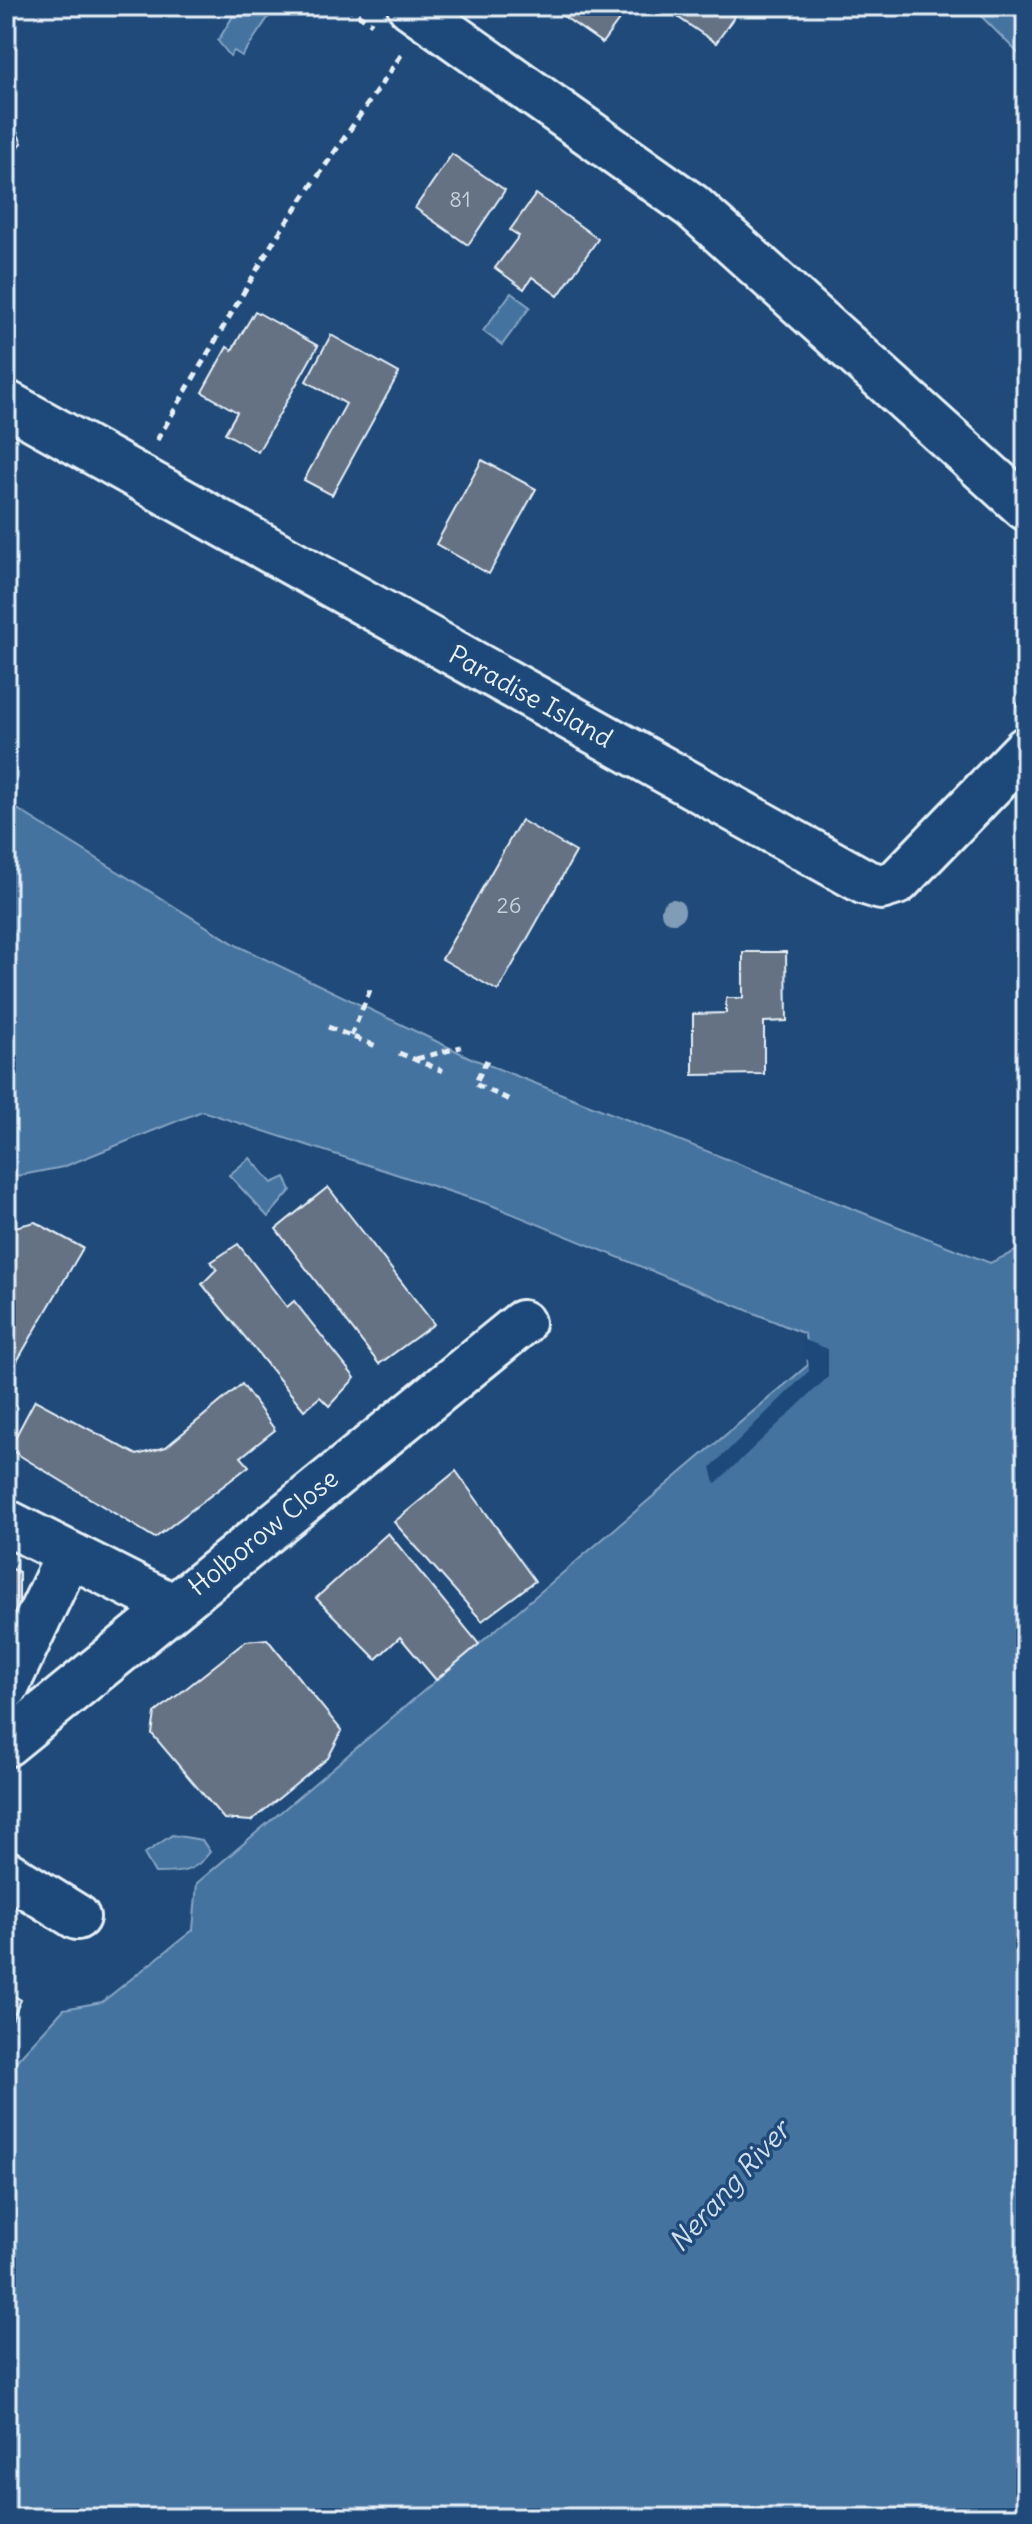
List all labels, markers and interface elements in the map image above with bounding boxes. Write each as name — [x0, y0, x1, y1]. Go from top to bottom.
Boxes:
house number: 81 — [449, 185, 471, 213]
street label: Paradise Island — [443, 637, 619, 755]
house number: 26 — [497, 891, 521, 919]
street label: Holborow Close — [181, 1462, 345, 1602]
water label: Nerang River — [661, 2110, 800, 2259]

